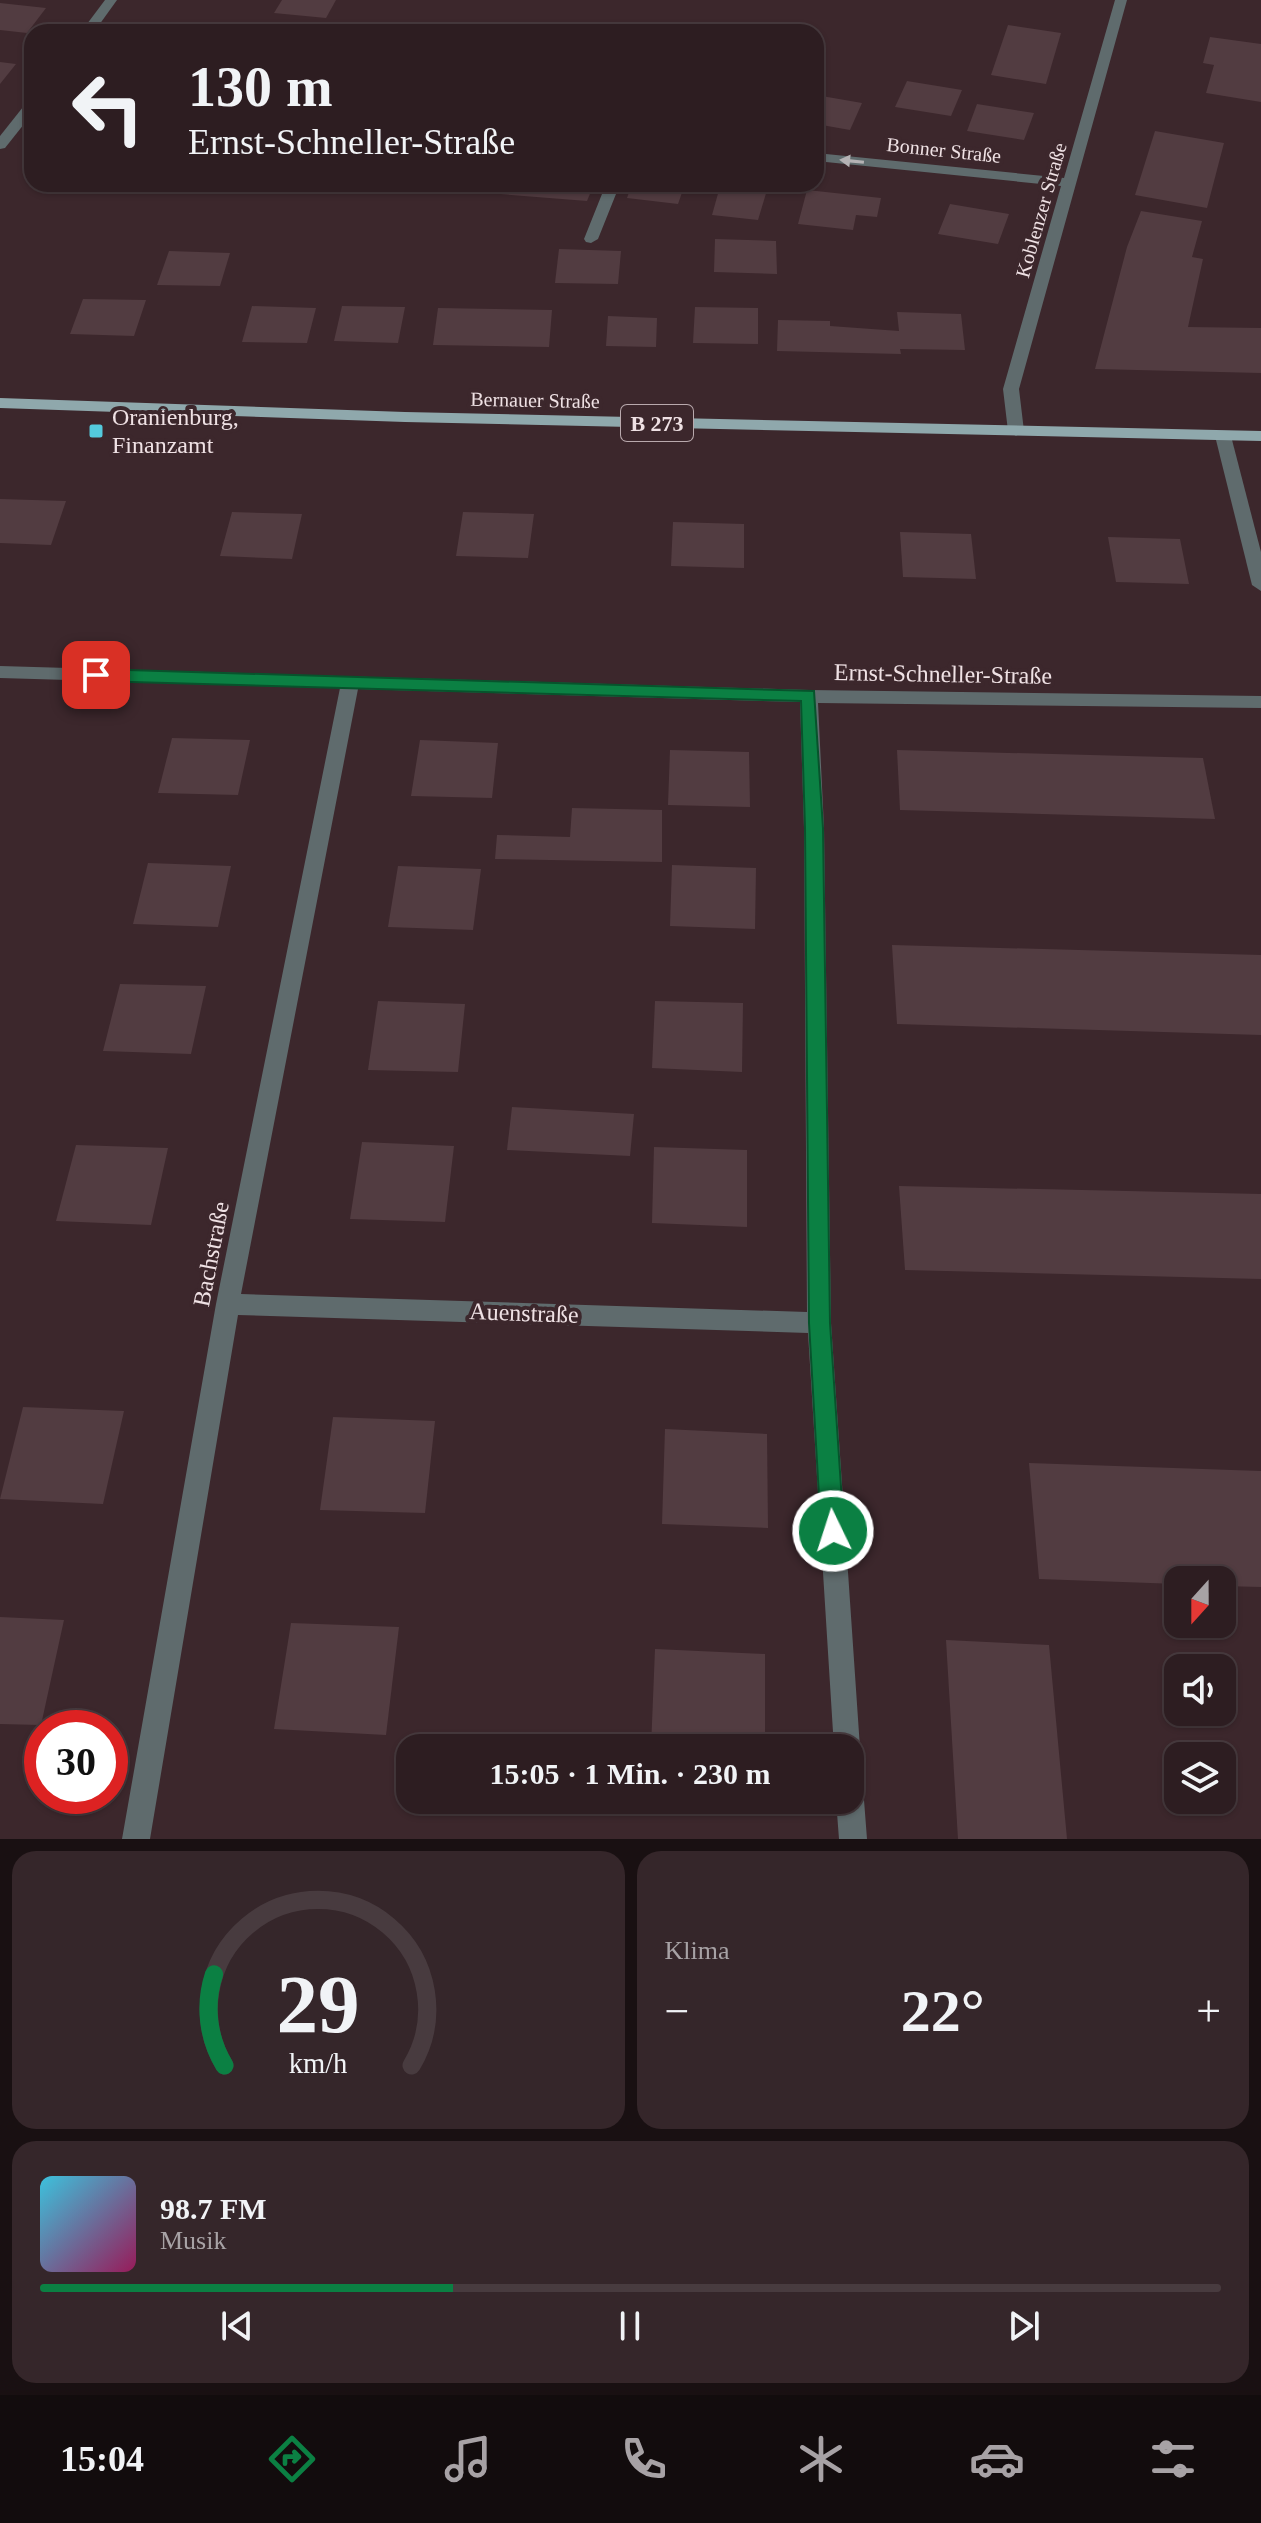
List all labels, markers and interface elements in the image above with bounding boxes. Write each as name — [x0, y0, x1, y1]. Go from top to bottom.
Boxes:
icon: left — [56, 56, 160, 160]
text: 130 m — [188, 56, 333, 118]
text: Ernst-Schneller-Straße — [188, 122, 515, 162]
street label: Bonner Straße — [886, 133, 1002, 167]
street label: Koblenzer Straße — [1011, 140, 1071, 280]
one-way arrow — [839, 154, 864, 167]
street label: Bernauer Straße — [470, 388, 600, 412]
place label: Oranienburg, Finanzamt — [112, 404, 239, 458]
road number: B 273 — [621, 405, 693, 441]
marker: Oranienburg, Finanzamt — [87, 422, 105, 440]
pin — [62, 641, 130, 709]
icon: arrive — [74, 653, 118, 697]
street label: Ernst-Schneller-Straße — [834, 659, 1052, 689]
street label: Bachstraße — [188, 1199, 234, 1309]
street label: Auenstraße — [469, 1298, 579, 1328]
position arrow — [791, 1489, 875, 1573]
north arrow — [1164, 1566, 1236, 1638]
map controls — [1164, 1566, 1236, 1814]
button: sound — [1164, 1654, 1236, 1726]
speed limit sign: 30 — [24, 1710, 128, 1814]
button: layers — [1164, 1742, 1236, 1814]
text: 15:05 · 1 Min. · 230 m — [490, 1757, 770, 1790]
text: Klima — [665, 1936, 730, 1965]
text: 29 — [277, 1958, 360, 2050]
text: 22° — [901, 1978, 985, 2044]
text: − — [665, 1987, 689, 2036]
text: + — [1196, 1987, 1221, 2036]
text: km/h — [289, 2048, 348, 2079]
text: 98.7 FM — [160, 2192, 267, 2225]
text: Musik — [160, 2226, 226, 2255]
icon: previous — [215, 2304, 259, 2348]
icon: pause — [608, 2304, 652, 2348]
icon: next — [1002, 2304, 1046, 2348]
icon: directions — [264, 2431, 320, 2487]
icon: music — [440, 2431, 496, 2487]
icon: phone — [616, 2431, 672, 2487]
icon: climate — [793, 2431, 849, 2487]
icon: car — [969, 2431, 1025, 2487]
icon: filters — [1145, 2431, 1201, 2487]
text: 15:04 — [60, 2439, 144, 2479]

